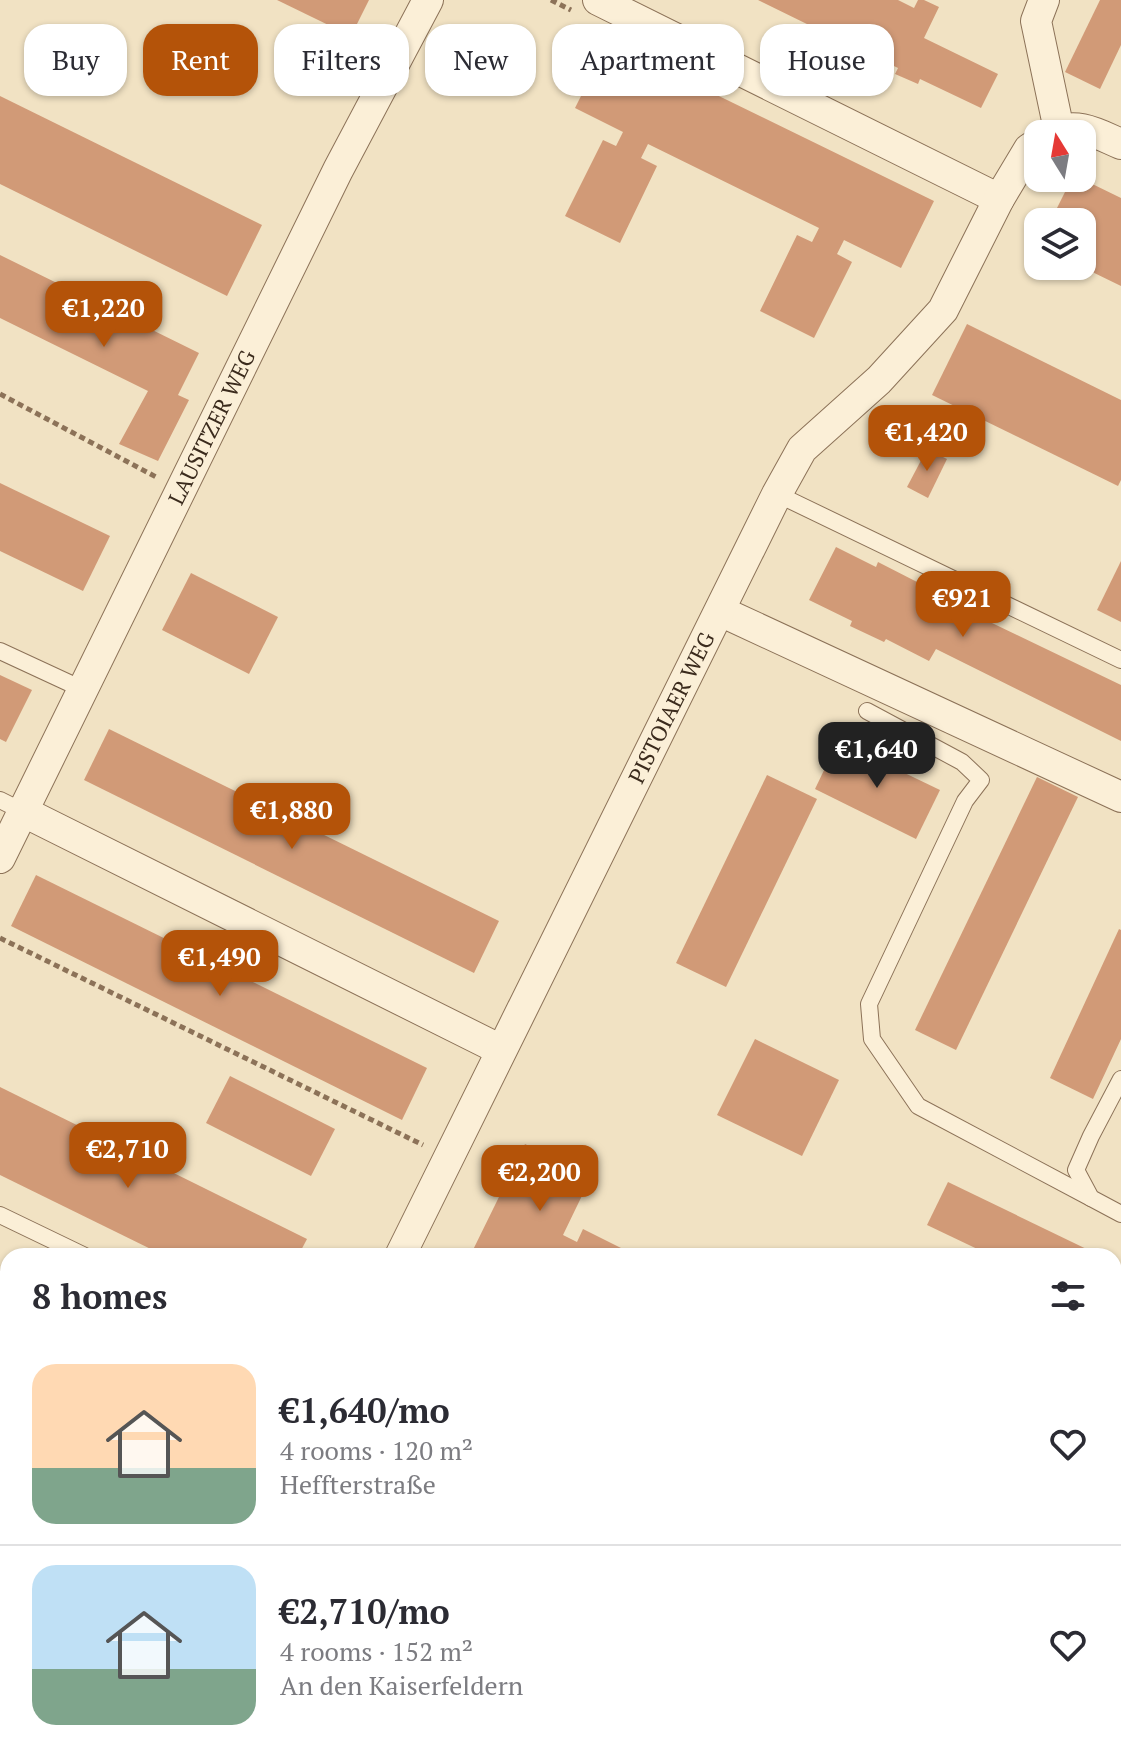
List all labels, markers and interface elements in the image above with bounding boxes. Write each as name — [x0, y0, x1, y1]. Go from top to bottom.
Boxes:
chip: Buy — [24, 24, 127, 96]
chip: Rent — [143, 24, 258, 96]
chip: Filters — [274, 24, 409, 96]
chip: New — [425, 24, 536, 96]
chip: Apartment — [552, 24, 744, 96]
chip: House — [760, 24, 894, 96]
north arrow — [1024, 120, 1096, 192]
map controls — [1024, 120, 1096, 280]
button: layers — [1024, 208, 1096, 280]
pin: €1,220 — [39, 281, 169, 349]
text: €1,220 — [63, 290, 145, 324]
street label: LAUSITZER WEG — [161, 345, 261, 509]
pin: €1,420 — [862, 405, 992, 473]
text: €1,420 — [886, 414, 968, 448]
pin: €921 — [916, 571, 1010, 639]
text: €921 — [934, 580, 992, 614]
street label: PISTOIAER WEG — [621, 627, 721, 788]
pin: €1,640 — [812, 722, 942, 790]
text: €1,640 — [836, 731, 918, 765]
pin: €1,880 — [227, 783, 357, 851]
text: €1,880 — [251, 792, 333, 826]
pin: €1,490 — [155, 930, 285, 998]
text: €1,490 — [179, 939, 261, 973]
pin: €2,710 — [63, 1122, 193, 1190]
text: €2,710 — [87, 1131, 169, 1165]
pin: €2,200 — [475, 1145, 605, 1213]
text: €2,200 — [499, 1154, 581, 1188]
text: 8 homes — [32, 1274, 167, 1319]
icon: filters — [1046, 1274, 1090, 1318]
text: €1,640/mo — [280, 1388, 450, 1433]
icon: home — [96, 1396, 192, 1492]
icon: heart — [1046, 1422, 1090, 1466]
text: 4 rooms · 120 m² — [280, 1433, 473, 1467]
text: Heffterstraße — [280, 1467, 436, 1501]
text: €2,710/mo — [280, 1589, 450, 1634]
icon: home — [96, 1597, 192, 1693]
icon: heart — [1046, 1623, 1090, 1667]
text: 4 rooms · 152 m² — [280, 1634, 473, 1668]
text: An den Kaiserfeldern — [280, 1668, 523, 1702]

